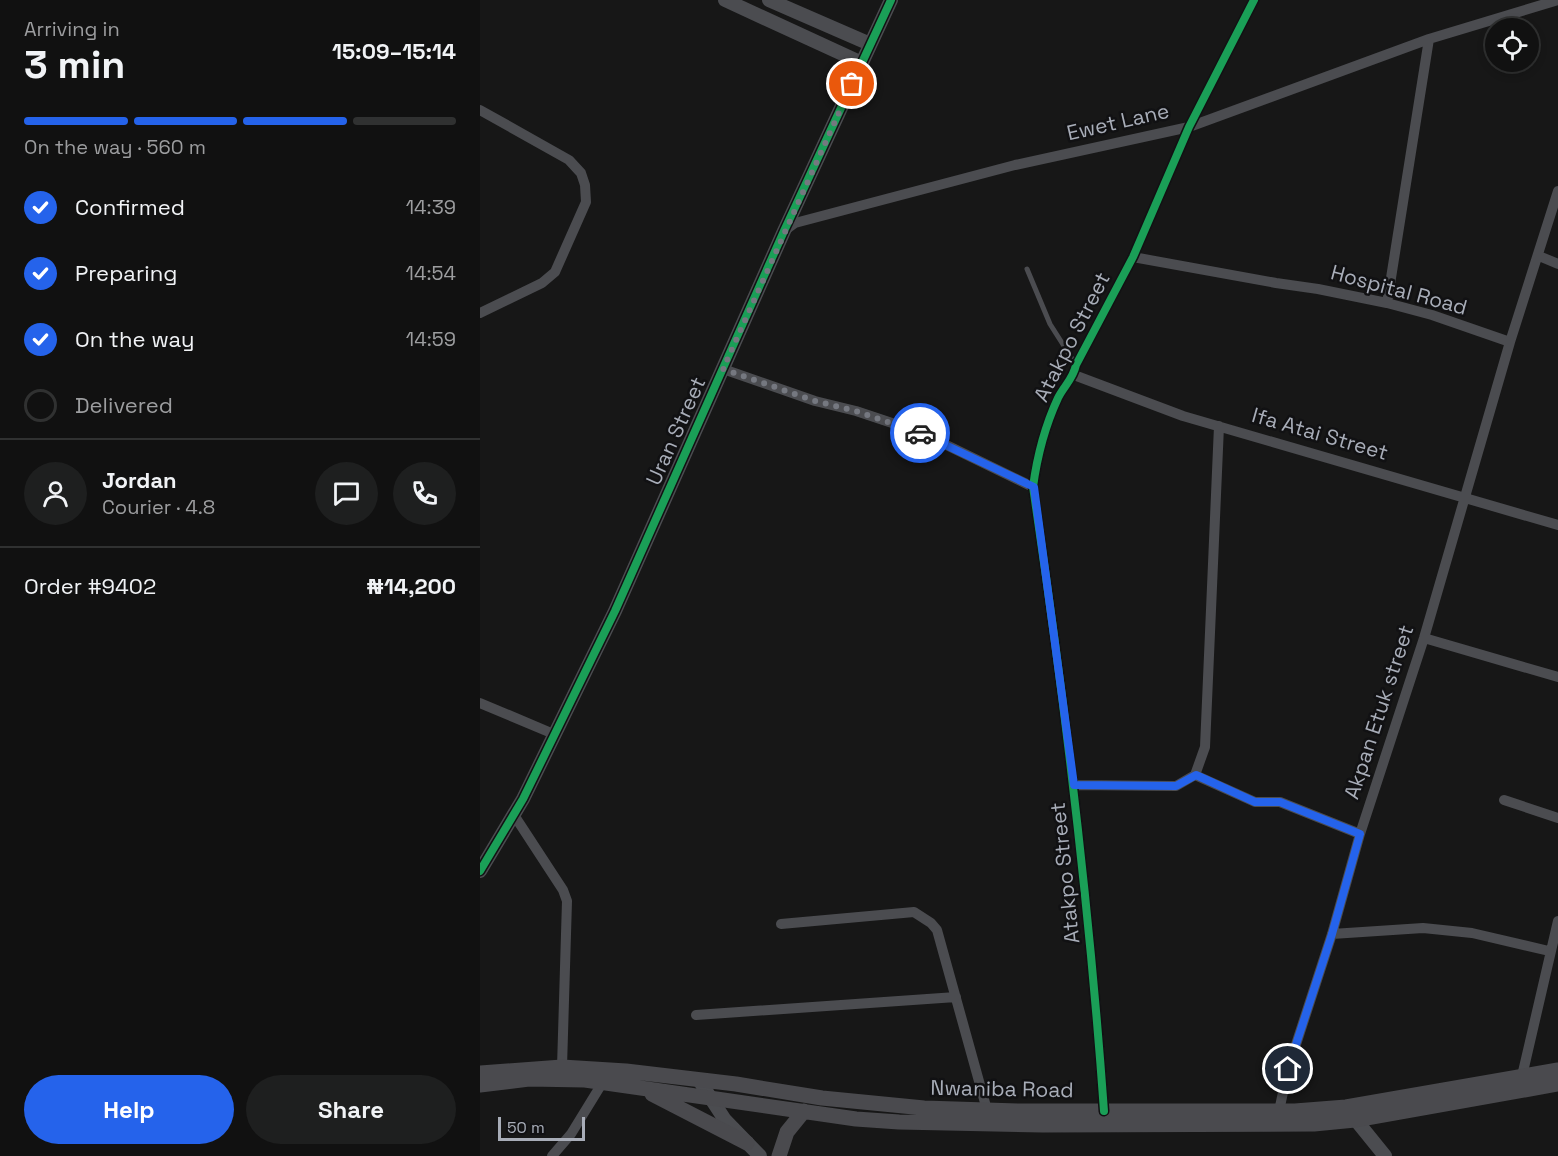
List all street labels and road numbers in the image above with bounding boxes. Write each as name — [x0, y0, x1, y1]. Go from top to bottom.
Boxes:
street label: Ewet Lane — [1064, 97, 1172, 146]
street label: Hospital Road — [1328, 258, 1470, 321]
street label: Atakpo Street — [1027, 267, 1116, 406]
street label: Uran Street — [640, 372, 711, 489]
street label: Ifa Atai Street — [1249, 401, 1391, 466]
street label: Akpan Etuk street — [1338, 621, 1419, 802]
street label: Atakpo Street — [1044, 801, 1085, 945]
street label: Nwaniba Road — [930, 1074, 1074, 1103]

